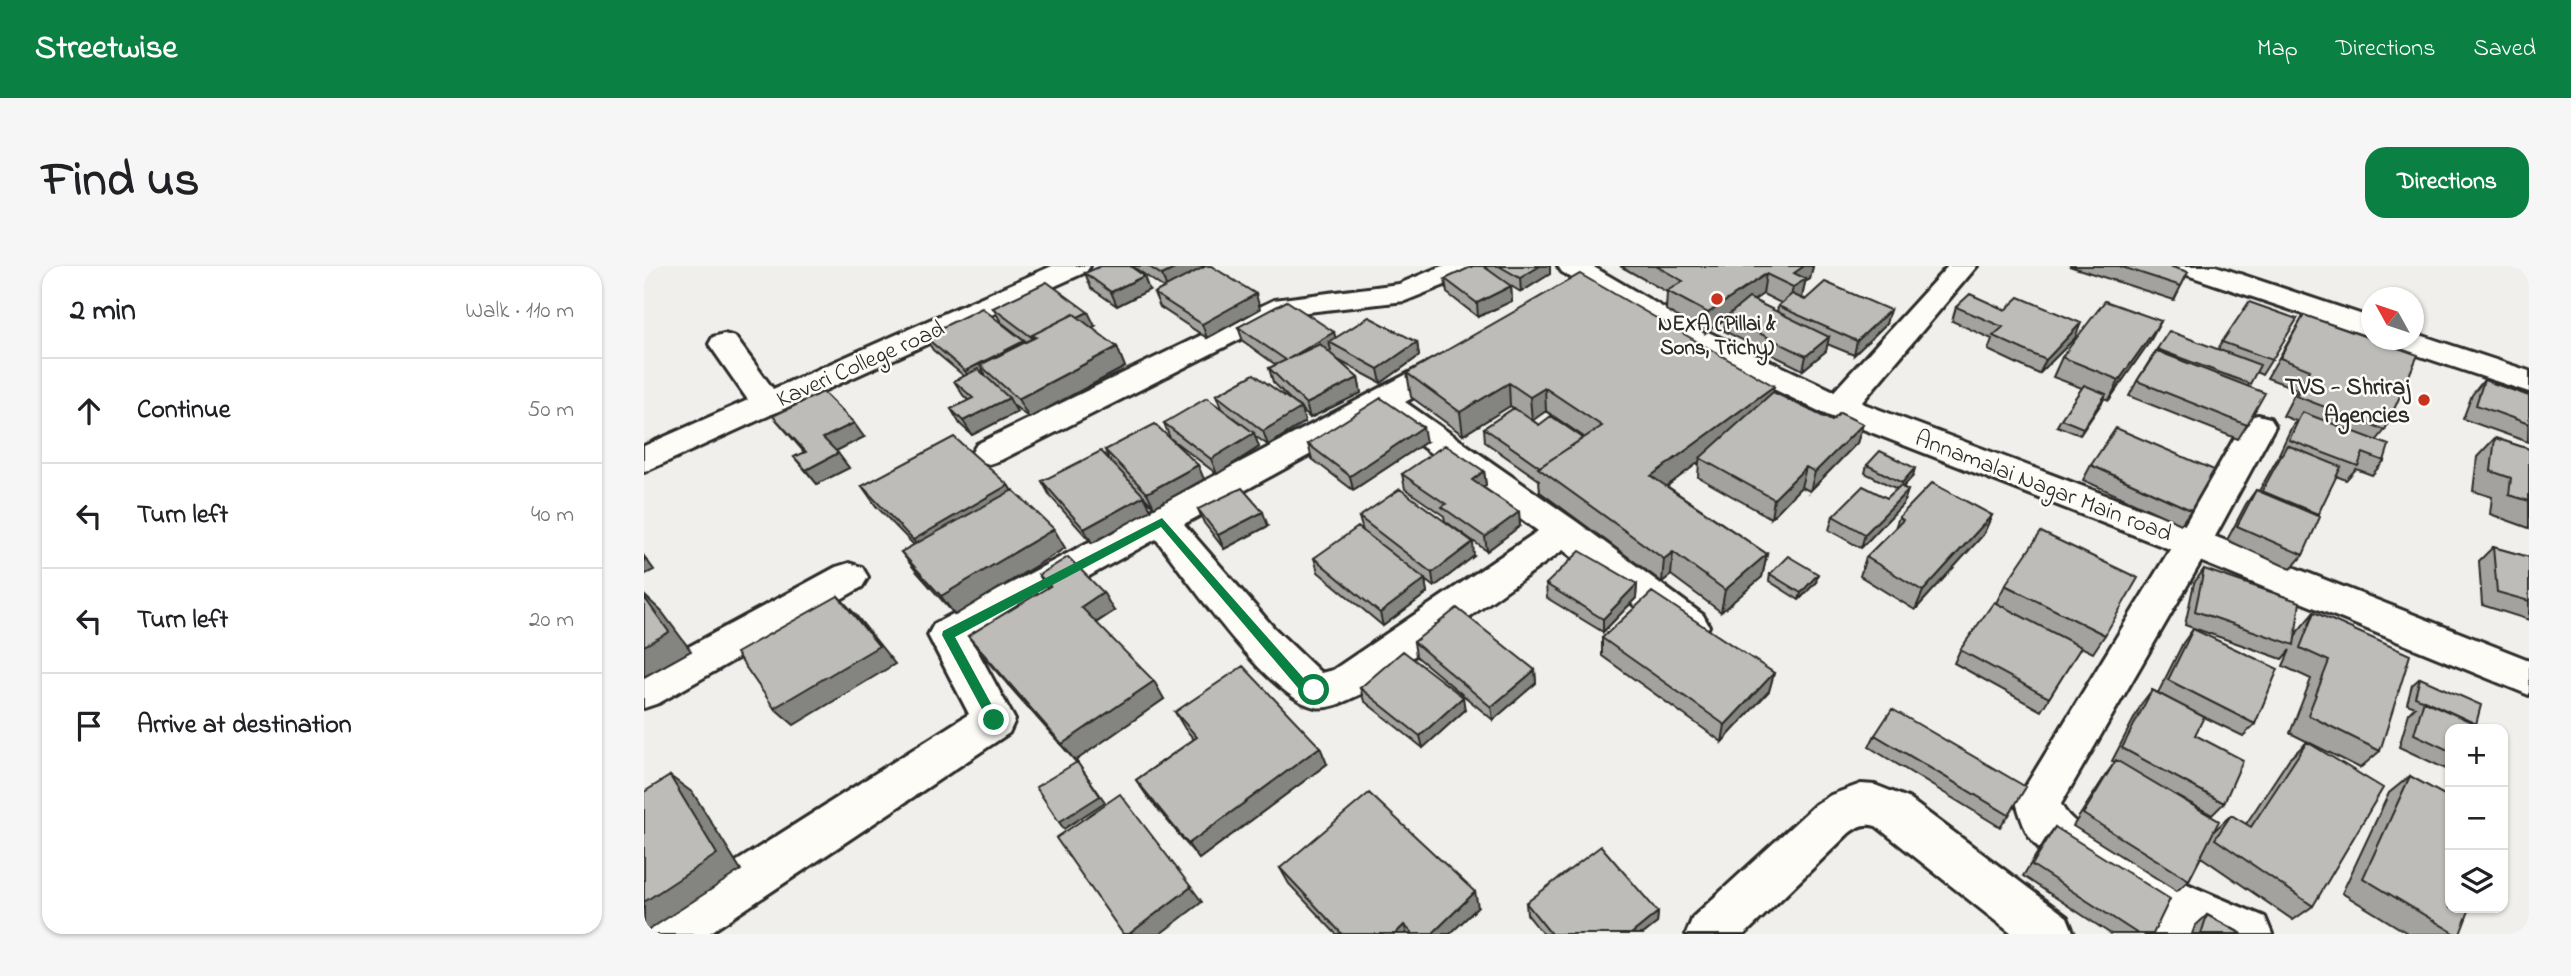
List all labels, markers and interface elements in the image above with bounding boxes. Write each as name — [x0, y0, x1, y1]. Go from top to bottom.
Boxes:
text: Streetwise — [35, 25, 177, 73]
text: Map — [2257, 32, 2298, 67]
text: Directions — [2336, 32, 2435, 67]
text: Saved — [2473, 32, 2536, 67]
text: Find us — [42, 146, 199, 218]
button: Directions — [2365, 147, 2529, 218]
north arrow — [2361, 287, 2424, 350]
text: 2 min — [70, 290, 136, 334]
marker: NEXA (Pillai & Sons, Trichy) — [1709, 291, 1725, 307]
text: Walk · 110 m — [465, 295, 574, 328]
place label: NEXA (Pillai & Sons, Trichy) — [1658, 310, 1776, 366]
street label: Kaveri College road — [771, 312, 951, 418]
place label: TVS - Shriraj Agencies — [2285, 371, 2411, 435]
icon: ahead — [70, 392, 108, 430]
text: Continue — [137, 392, 230, 430]
marker: TVS - Shriraj Agencies — [2416, 392, 2432, 408]
text: 50 m — [527, 394, 574, 427]
street label: Annamalai Nagar Main road — [1910, 422, 2177, 553]
icon: left — [70, 497, 108, 535]
text: Turn left — [137, 497, 228, 535]
text: 40 m — [531, 499, 574, 532]
icon: left — [70, 602, 108, 640]
text: Turn left — [137, 602, 228, 640]
text: 20 m — [529, 604, 574, 637]
route start — [1298, 674, 1329, 705]
route end — [978, 704, 1009, 735]
icon: arrive — [70, 707, 108, 745]
text: Arrive at destination — [137, 707, 352, 745]
map controls — [2445, 724, 2508, 913]
button: + — [2445, 724, 2508, 787]
button: − — [2445, 787, 2508, 850]
button: layers — [2445, 850, 2508, 913]

